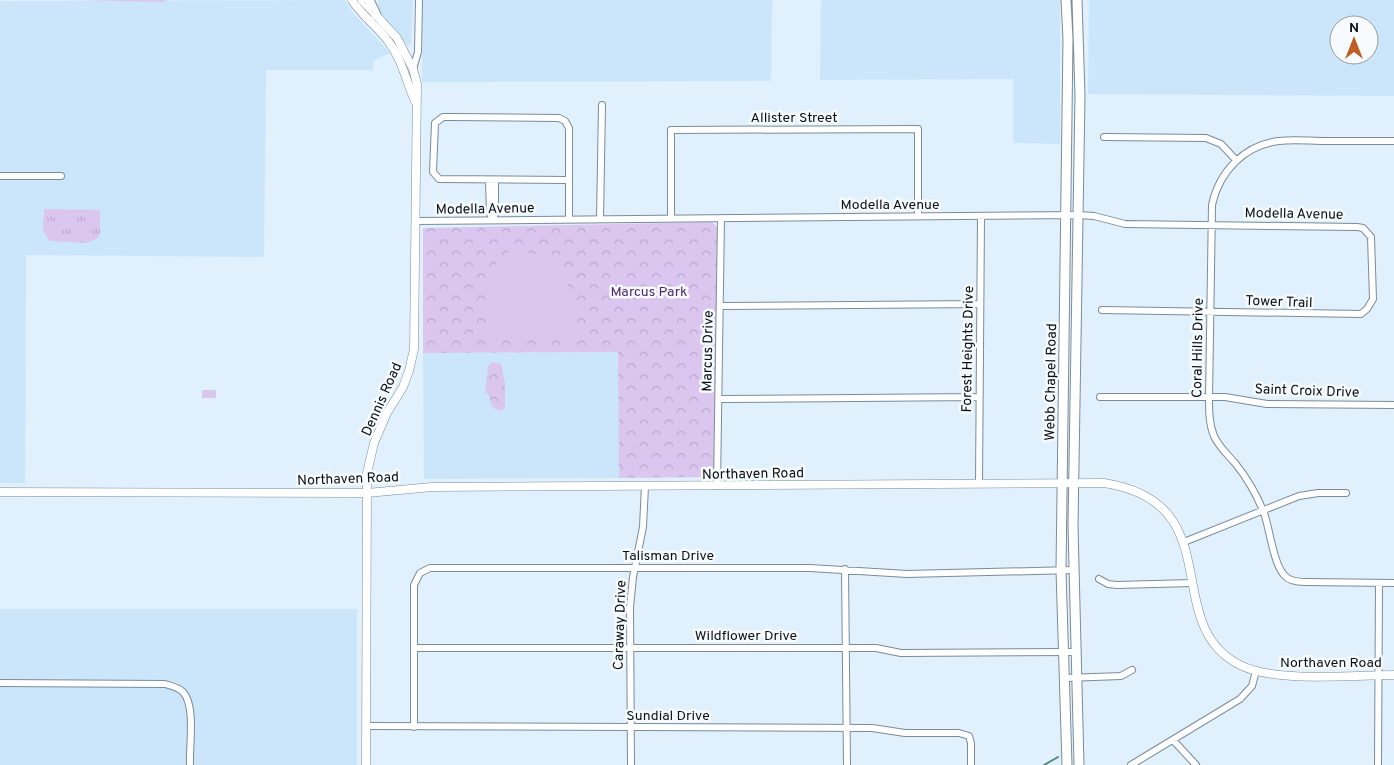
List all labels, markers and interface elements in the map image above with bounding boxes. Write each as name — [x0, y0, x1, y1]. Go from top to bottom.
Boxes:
north arrow — [1329, 15, 1379, 65]
text: N — [1349, 20, 1359, 37]
street label: Allister Street — [751, 110, 837, 127]
street label: Modella Avenue — [841, 197, 939, 214]
street label: Modella Avenue — [435, 200, 535, 219]
street label: Modella Avenue — [1244, 205, 1344, 224]
park label: Marcus Park — [611, 284, 687, 301]
street label: Forest Heights Drive — [959, 286, 978, 412]
street label: Tower Trail — [1245, 293, 1313, 312]
street label: Coral Hills Drive — [1189, 298, 1208, 398]
street label: Marcus Drive — [699, 310, 718, 392]
street label: Webb Chapel Road — [1042, 323, 1061, 441]
street label: Dennis Road — [359, 360, 406, 439]
street label: Saint Croix Drive — [1254, 381, 1360, 402]
street label: Northaven Road — [702, 465, 804, 484]
street label: Northaven Road — [297, 469, 399, 490]
street label: Talisman Drive — [622, 548, 714, 565]
street label: Caraway Drive — [610, 580, 631, 670]
street label: Wildflower Drive — [695, 628, 797, 645]
street label: Northaven Road — [1280, 655, 1382, 672]
street label: Sundial Drive — [626, 708, 710, 725]

